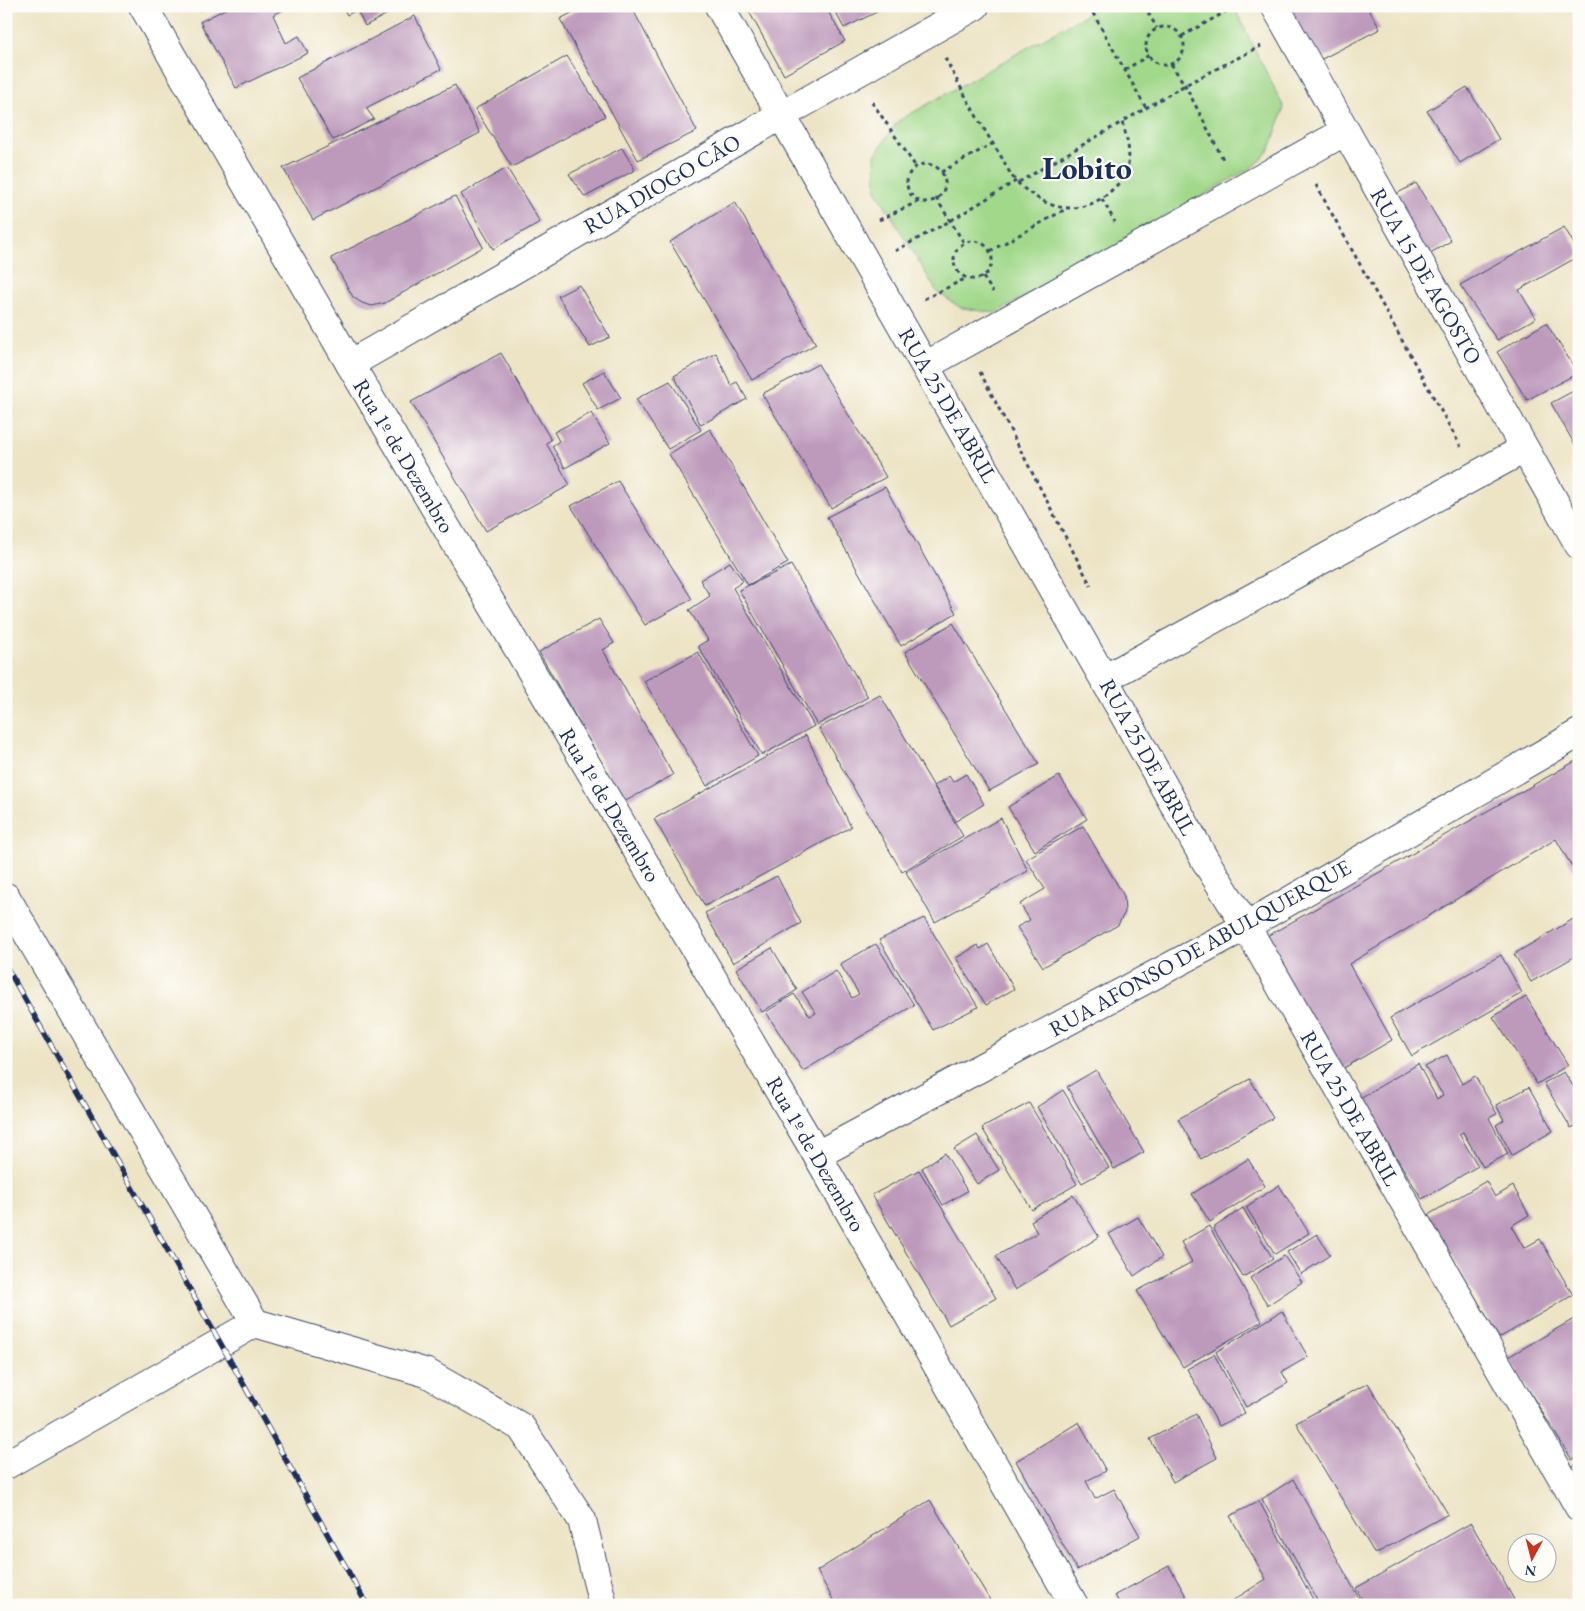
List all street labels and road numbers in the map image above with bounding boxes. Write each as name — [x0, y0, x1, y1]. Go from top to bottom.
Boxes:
street label: RUA DIOGO CÃO — [578, 127, 746, 241]
street label: RUA 15 DE AGOSTO — [1364, 183, 1488, 369]
street label: RUA 25 DE ABRIL — [892, 322, 1004, 488]
street label: Rua 1º de Dezembro — [346, 374, 462, 539]
street label: RUA 25 DE ABRIL — [1093, 674, 1203, 841]
street label: Rua 1º de Dezembro — [552, 723, 668, 888]
street label: RUA AFONSO DE ABULQUERQUE — [1044, 853, 1356, 1043]
street label: RUA 25 DE ABRIL — [1294, 1025, 1406, 1191]
street label: Rua 1º de Dezembro — [760, 1071, 872, 1237]

